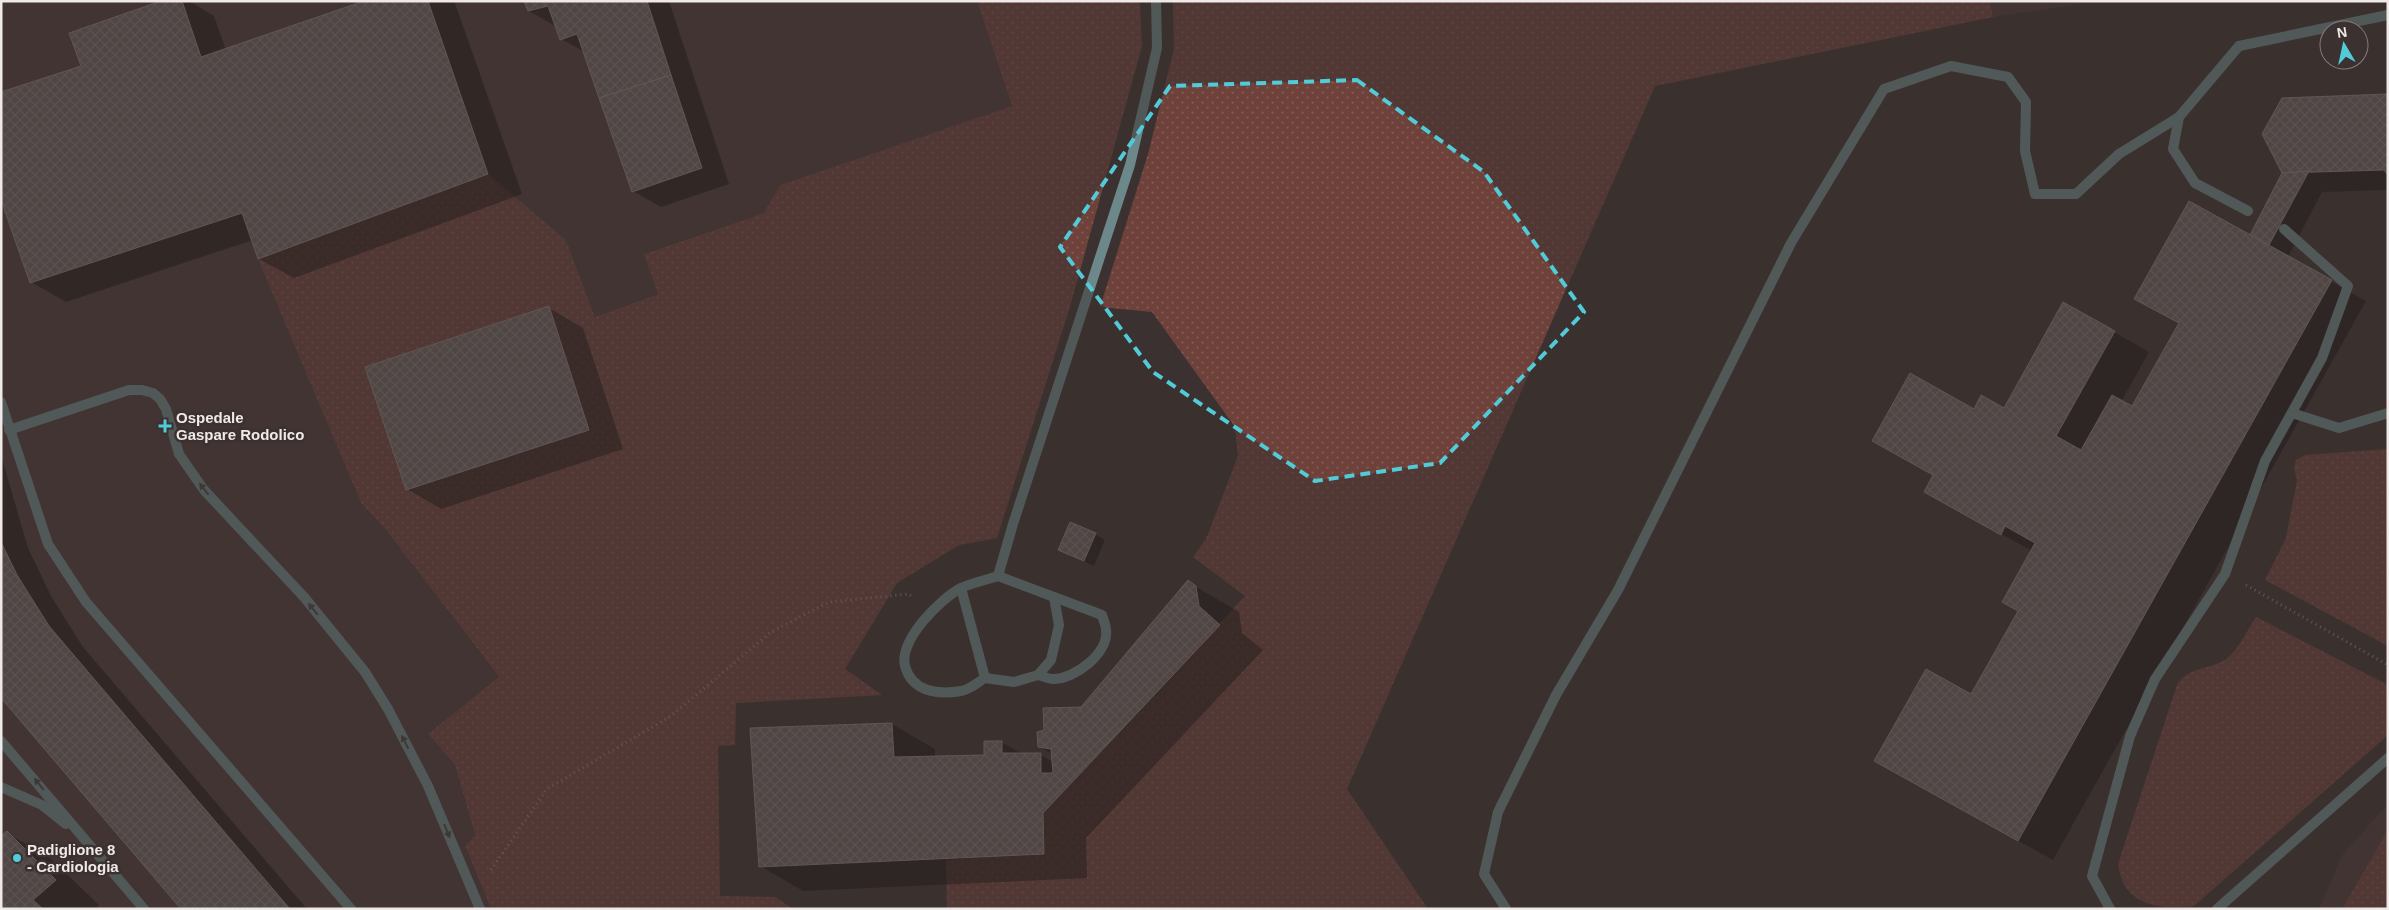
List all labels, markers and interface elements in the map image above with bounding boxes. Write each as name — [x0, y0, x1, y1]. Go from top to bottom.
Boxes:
north arrow — [2319, 20, 2369, 70]
text: N — [2336, 23, 2348, 41]
place label: Ospedale Gaspare Rodolico — [176, 409, 304, 443]
marker: Ospedale Gaspare Rodolico — [158, 419, 172, 433]
one-way arrow — [199, 482, 209, 496]
one-way arrow — [308, 603, 319, 616]
one-way arrow — [401, 735, 409, 750]
one-way arrow — [33, 778, 44, 791]
one-way arrow — [443, 824, 451, 838]
place label: Padiglione 8 - Cardiologia — [27, 841, 119, 875]
marker: Padiglione 8 - Cardiologia — [11, 852, 23, 864]

